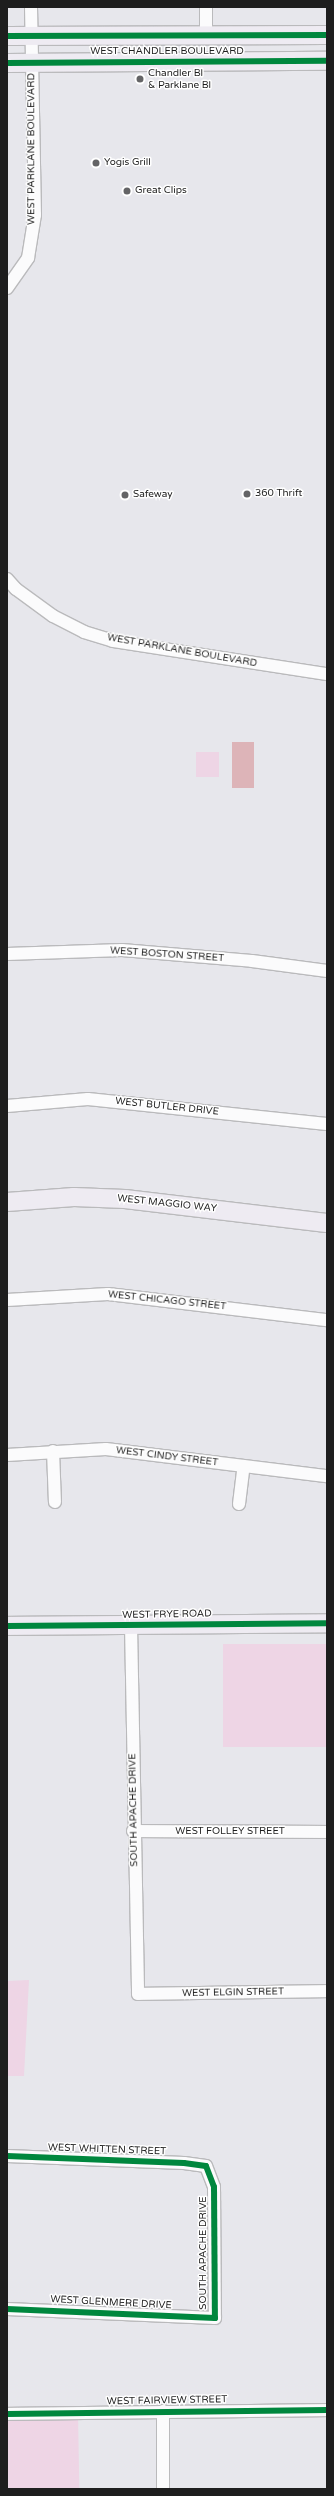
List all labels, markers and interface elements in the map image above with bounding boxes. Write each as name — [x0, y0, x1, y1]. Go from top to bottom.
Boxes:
street label: WEST CHANDLER BOULEVARD — [90, 46, 244, 58]
place label: Chandler Bl & Parklane Bl — [148, 67, 211, 90]
street label: WEST PARKLANE BOULEVARD — [26, 73, 38, 225]
marker: Chandler Bl & Parklane Bl — [135, 74, 145, 84]
place label: Yogis Grill — [104, 157, 151, 169]
marker: Yogis Grill — [91, 158, 101, 168]
place label: Great Clips — [135, 185, 187, 197]
marker: Great Clips — [122, 186, 132, 196]
place label: 360 Thrift — [255, 488, 302, 500]
place label: Safeway — [133, 489, 173, 501]
marker: 360 Thrift — [242, 489, 252, 499]
marker: Safeway — [120, 490, 130, 500]
street label: WEST PARKLANE BOULEVARD — [106, 632, 258, 670]
street label: WEST BOSTON STREET — [110, 945, 224, 965]
street label: WEST BUTLER DRIVE — [115, 1096, 219, 1118]
street label: WEST MAGGIO WAY — [117, 1193, 217, 1215]
street label: WEST CHICAGO STREET — [107, 1289, 227, 1313]
street label: WEST CINDY STREET — [115, 1445, 219, 1469]
street label: WEST FRYE ROAD — [122, 1608, 212, 1622]
street label: SOUTH APACHE DRIVE — [127, 1753, 141, 1867]
street label: WEST FOLLEY STREET — [175, 1826, 285, 1838]
street label: WEST ELGIN STREET — [182, 1986, 284, 2000]
street label: WEST WHITTEN STREET — [48, 2142, 166, 2158]
street label: SOUTH APACHE DRIVE — [198, 2196, 210, 2310]
street label: WEST GLENMERE DRIVE — [50, 2294, 172, 2312]
street label: WEST FAIRVIEW STREET — [107, 2394, 227, 2408]

